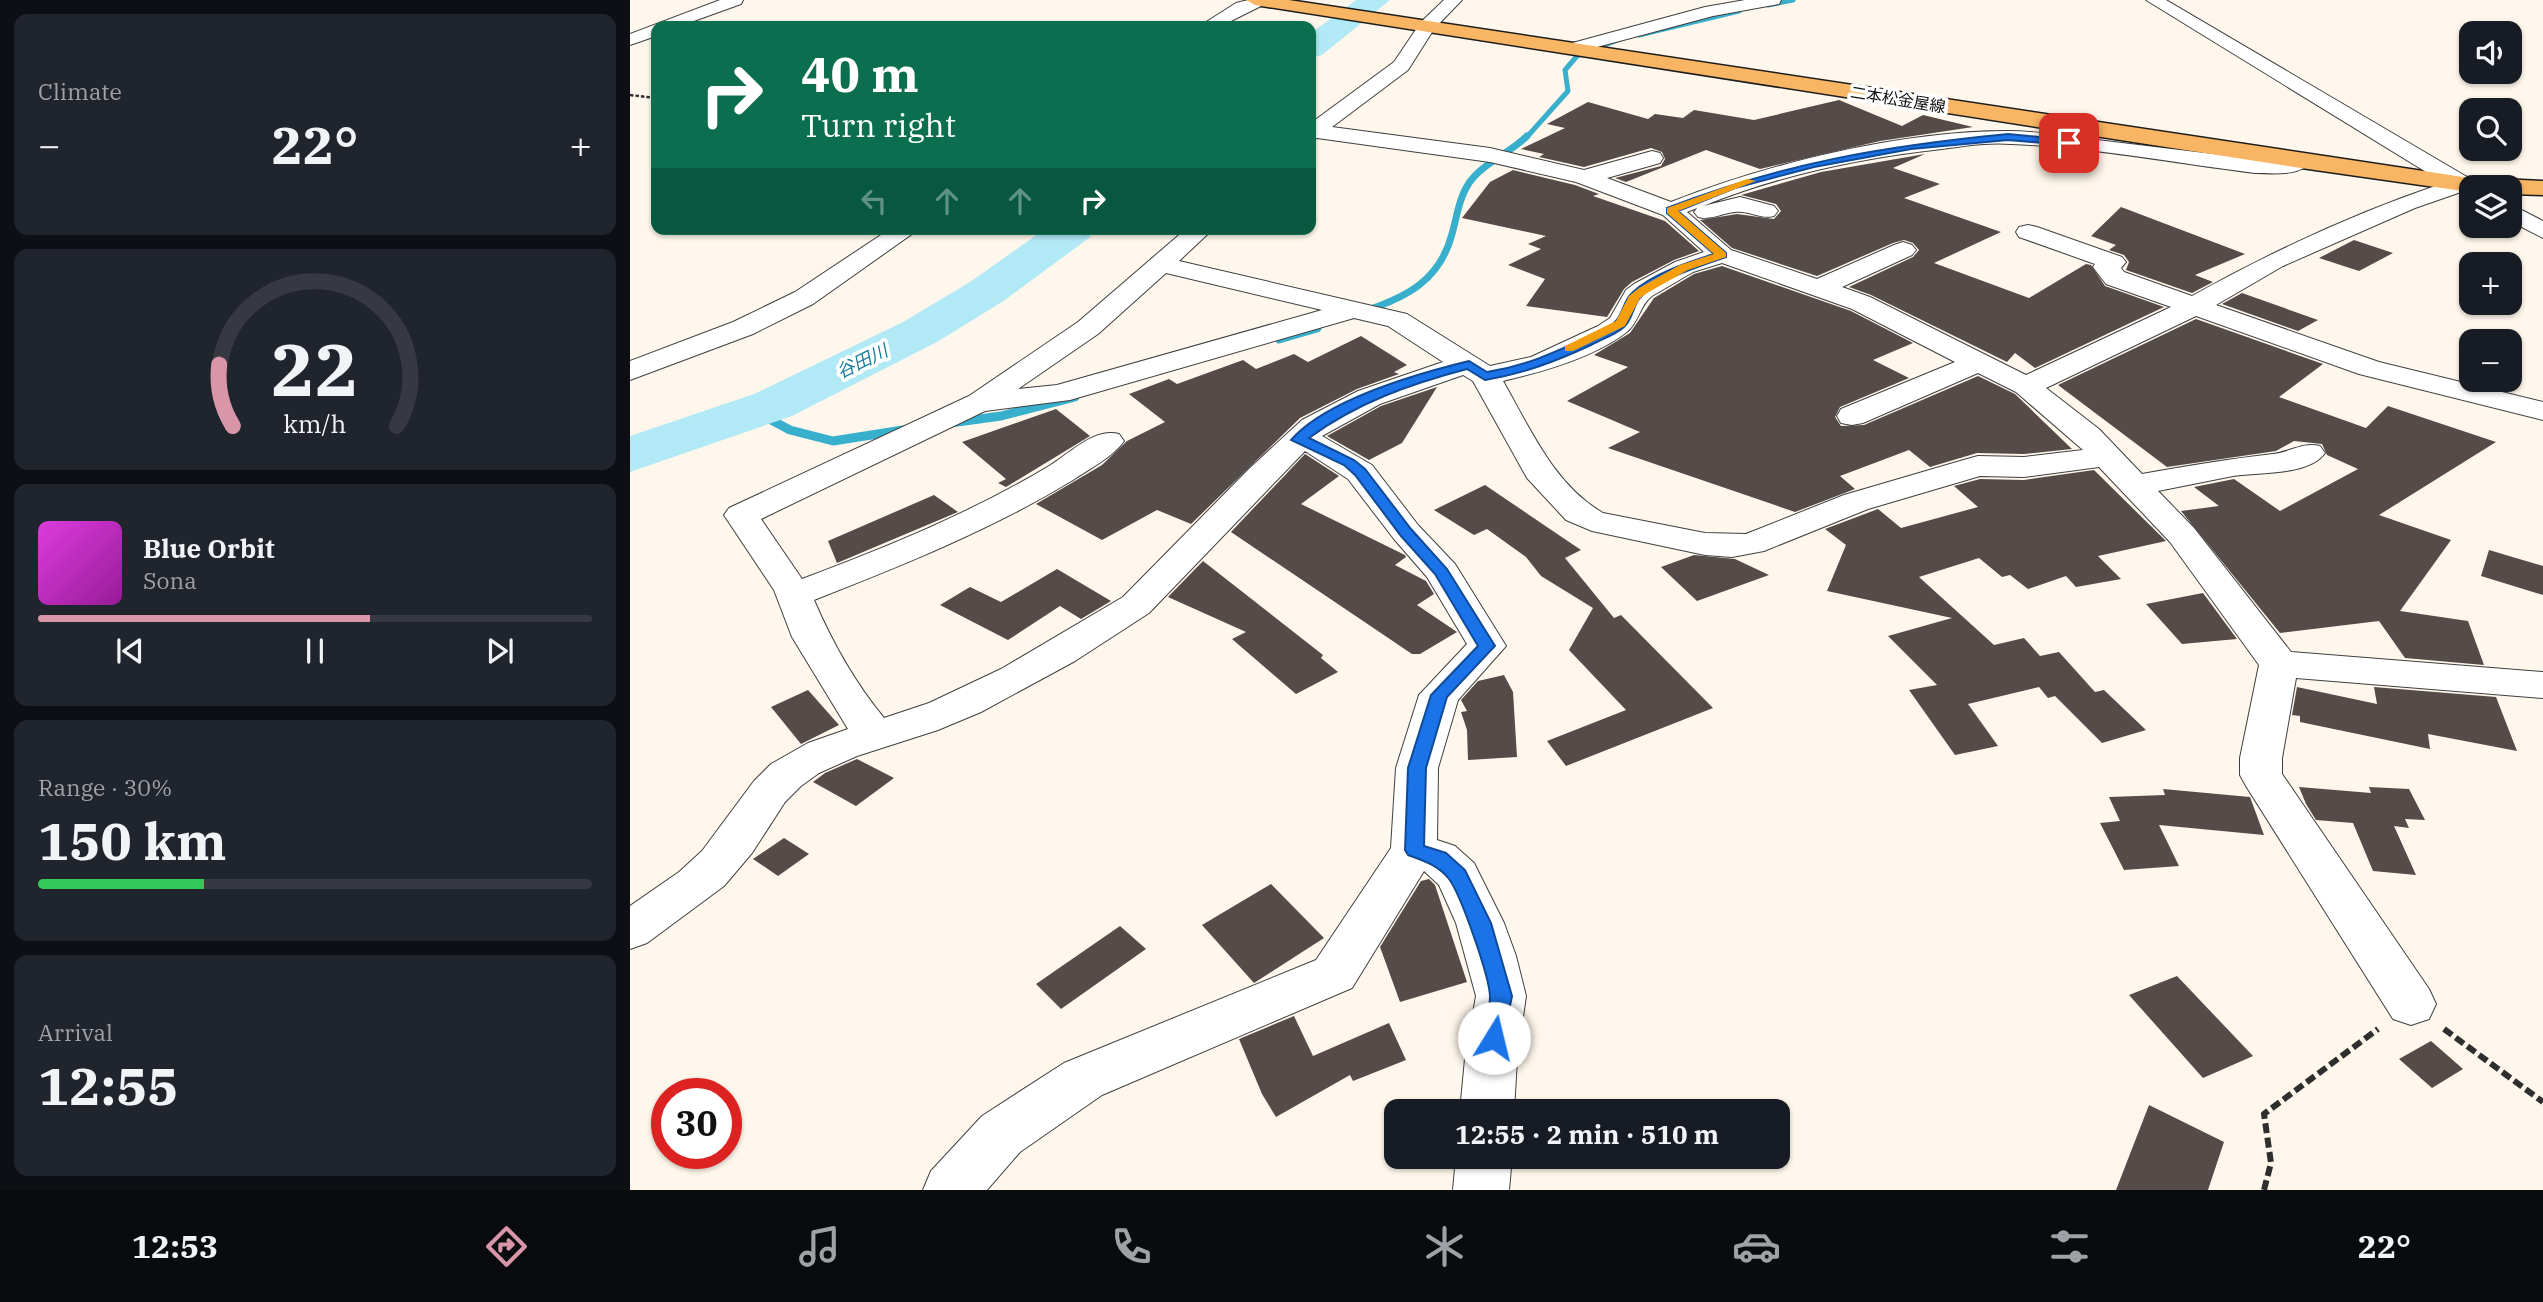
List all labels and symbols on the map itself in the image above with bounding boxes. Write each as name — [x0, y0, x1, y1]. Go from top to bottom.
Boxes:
street label: 二本松金屋線 — [1849, 82, 1947, 116]
pin — [2039, 113, 2099, 173]
water label: 谷田川 — [833, 338, 893, 383]
position arrow — [1457, 1001, 1531, 1075]
speed limit sign: 30 — [651, 1078, 742, 1169]

